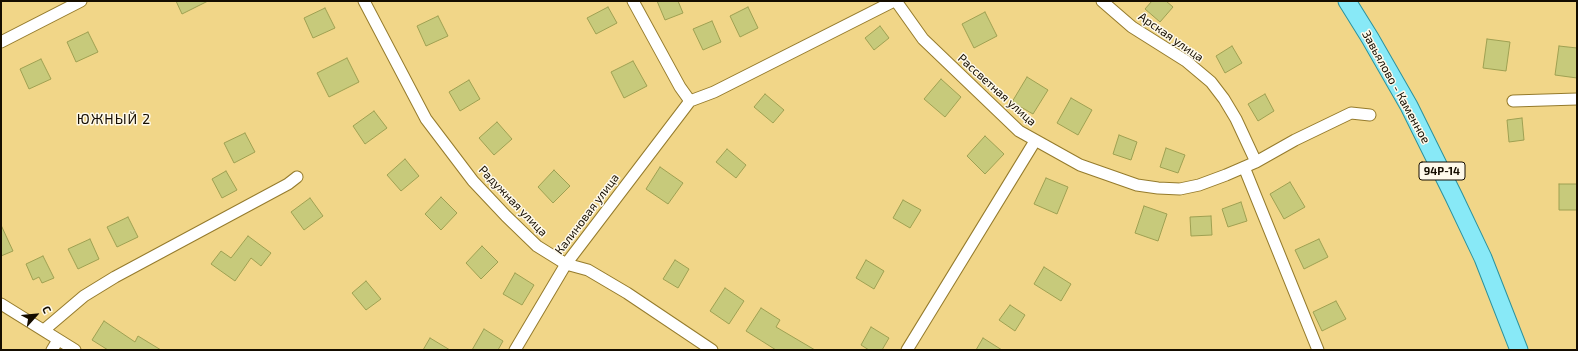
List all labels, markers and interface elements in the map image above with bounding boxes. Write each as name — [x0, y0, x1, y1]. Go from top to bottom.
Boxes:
street label: Арская улица — [1136, 9, 1206, 65]
street label: Завьялово - Каменное — [1359, 28, 1433, 146]
street label: Рассветная улица — [955, 51, 1039, 129]
district label: ЮЖНЫЙ 2 — [77, 111, 151, 127]
road number: 94Р-14 — [1419, 162, 1465, 180]
street label: Радужная улица — [476, 163, 550, 239]
street label: Калиновая улица — [552, 171, 622, 257]
north arrow — [16, 295, 56, 335]
text: С — [40, 303, 54, 315]

